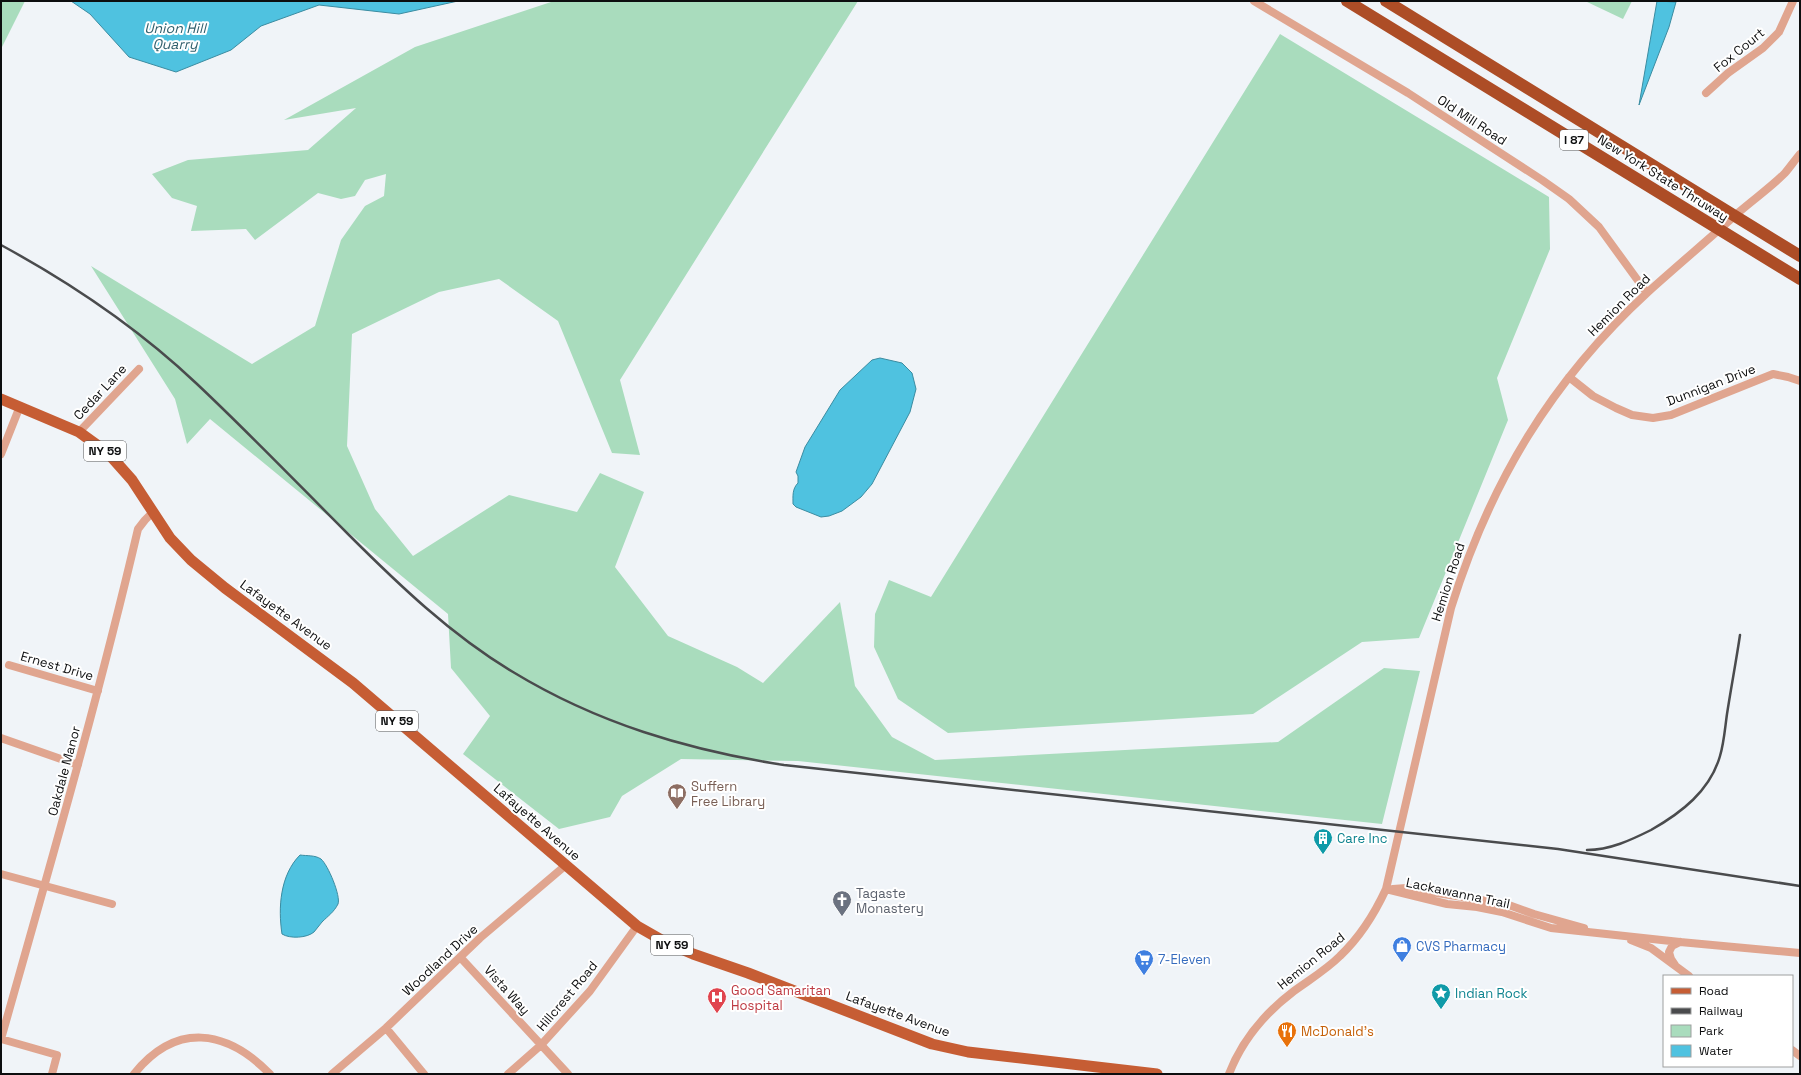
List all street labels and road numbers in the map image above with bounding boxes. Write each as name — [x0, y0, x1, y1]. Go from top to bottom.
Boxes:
street label: Fox Court — [1710, 24, 1768, 76]
street label: Old Mill Road — [1434, 91, 1510, 149]
road number: I 87 — [1560, 130, 1588, 150]
street label: New York State Thruway — [1594, 131, 1732, 225]
street label: Hemion Road — [1584, 270, 1654, 340]
street label: Cedar Lane — [70, 360, 130, 424]
street label: Dunnigan Drive — [1664, 360, 1758, 410]
road number: NY 59 — [84, 441, 126, 461]
street label: Hemion Road — [1427, 540, 1469, 624]
street label: Lafayette Avenue — [237, 576, 335, 654]
street label: Ernest Drive — [19, 647, 95, 685]
road number: NY 59 — [376, 711, 418, 731]
street label: Oakdale Manor — [44, 724, 84, 818]
street label: Lafayette Avenue — [490, 780, 584, 864]
street label: Lackawanna Trail — [1405, 874, 1511, 912]
street label: Woodland Drive — [399, 921, 481, 999]
street label: Hemion Road — [1274, 929, 1348, 993]
road number: NY 59 — [651, 935, 693, 955]
street label: Hillcrest Road — [533, 958, 601, 1034]
street label: Vista Way — [480, 962, 534, 1018]
street label: Lafayette Avenue — [844, 987, 952, 1041]

